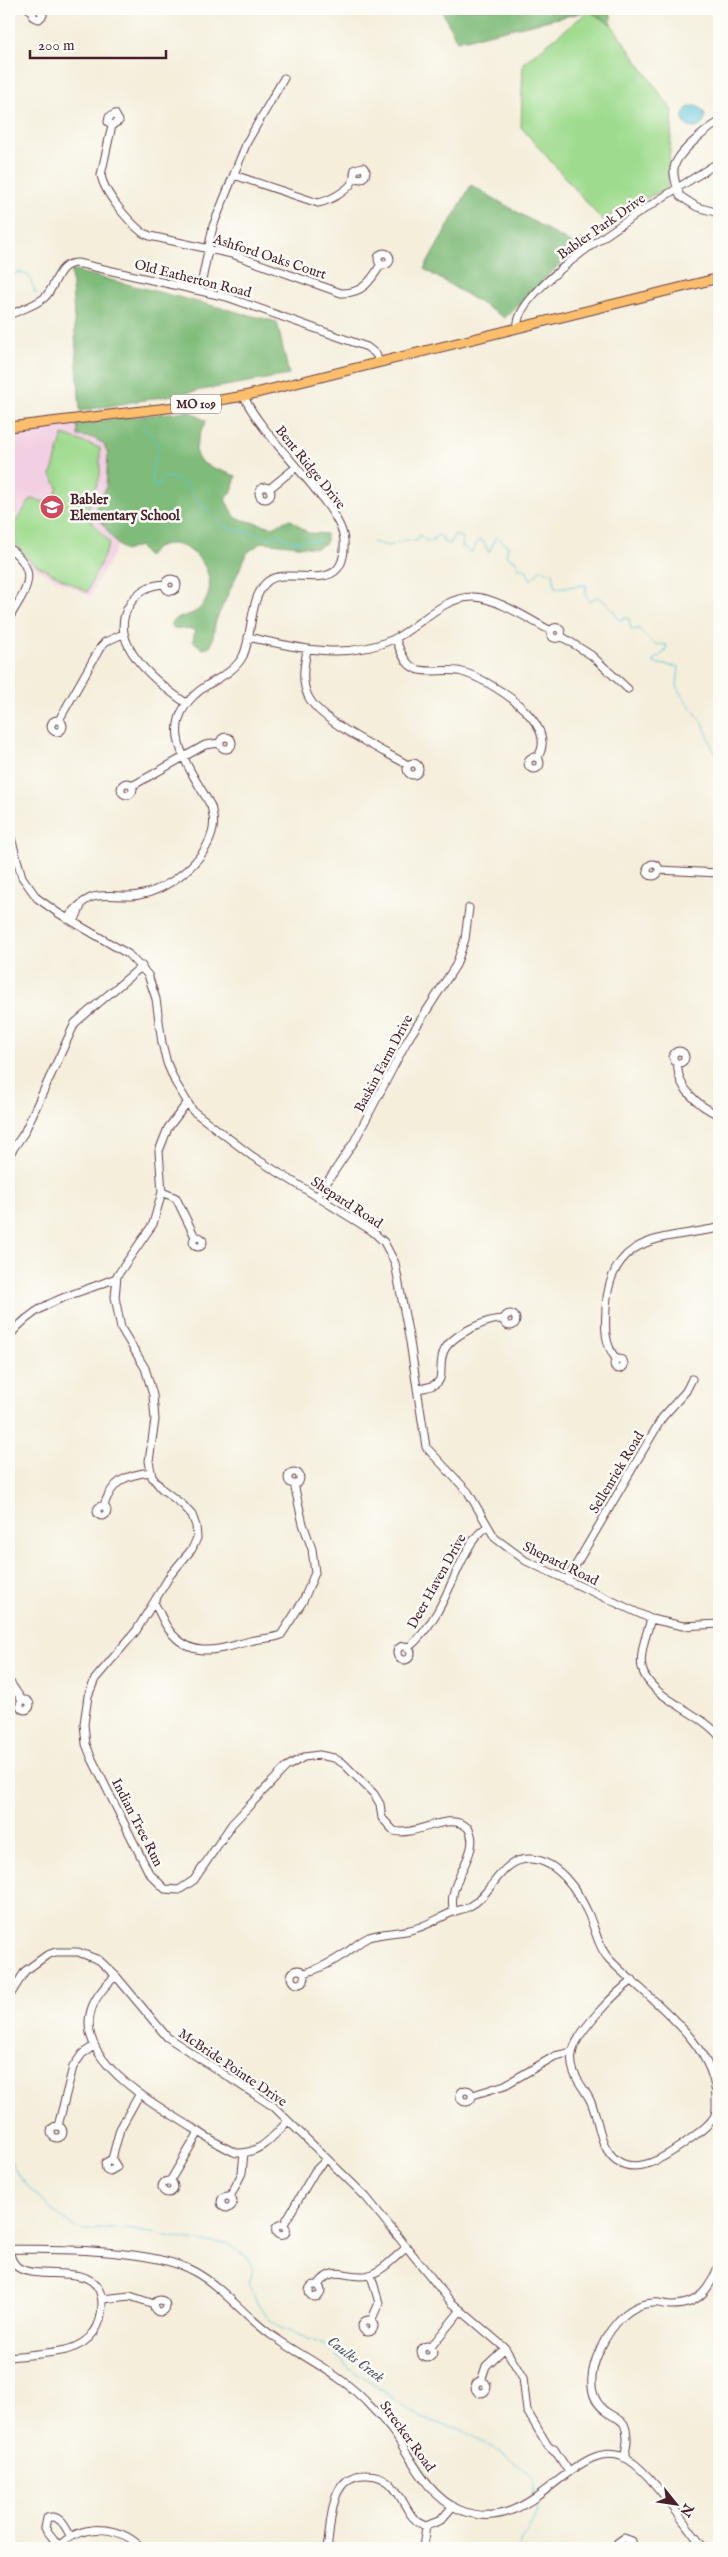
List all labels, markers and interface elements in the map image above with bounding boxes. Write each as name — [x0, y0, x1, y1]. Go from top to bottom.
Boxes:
scale bar — [30, 28, 166, 60]
text: 200 m — [38, 36, 75, 55]
street label: Babler Park Drive — [554, 189, 650, 264]
street label: Ashford Oaks Court — [210, 230, 329, 284]
street label: Old Eatherton Road — [132, 256, 254, 302]
road number: MO 109 — [171, 394, 221, 414]
street label: Bent Ridge Drive — [271, 422, 350, 514]
place label: Babler Elementary School — [70, 491, 181, 525]
school or university icon: Babler Elementary School — [39, 494, 65, 520]
street label: Baskin Farm Drive — [351, 1011, 418, 1116]
street label: Shepard Road — [307, 1173, 386, 1233]
street label: Sellenriek Road — [585, 1428, 649, 1517]
street label: Deer Haven Drive — [403, 1530, 471, 1632]
street label: Shepard Road — [520, 1538, 602, 1590]
street label: Indian Tree Run — [107, 1775, 167, 1870]
street label: McBride Pointe Drive — [175, 2025, 291, 2111]
water label: Caulks Creek — [324, 2332, 388, 2387]
street label: Strecker Road — [375, 2398, 439, 2476]
north arrow — [650, 2480, 700, 2530]
text: N — [676, 2499, 698, 2520]

